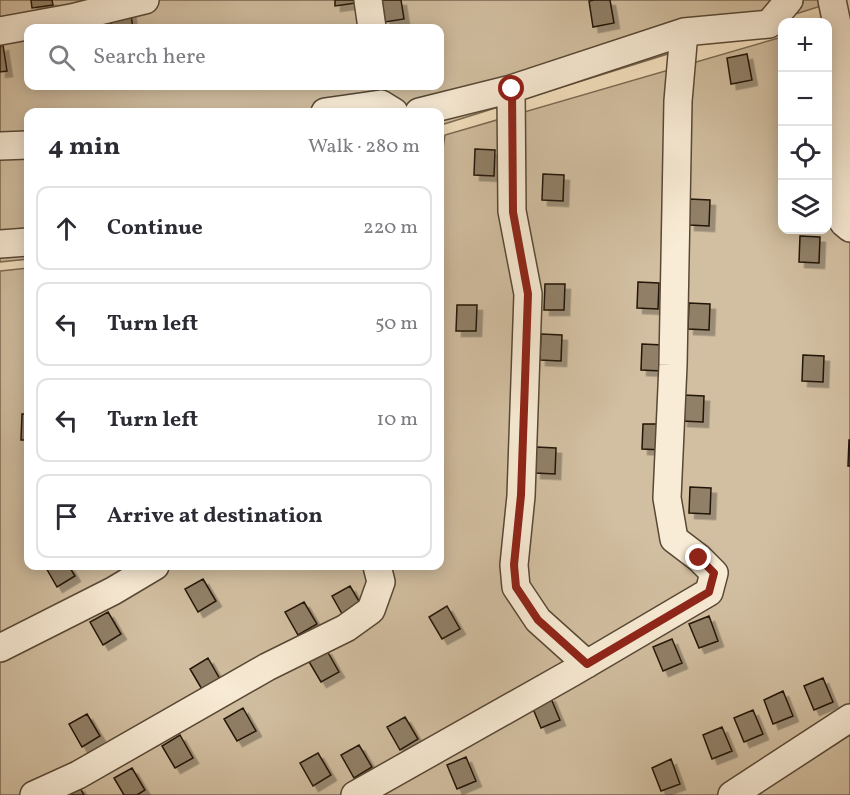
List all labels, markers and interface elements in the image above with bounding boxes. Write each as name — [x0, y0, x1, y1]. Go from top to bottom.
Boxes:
map controls — [778, 18, 832, 234]
button: + — [778, 18, 832, 72]
search box — [24, 24, 444, 90]
icon: search — [45, 41, 78, 74]
text: Search here — [93, 42, 206, 73]
button: − — [778, 72, 832, 126]
route start — [498, 75, 524, 101]
button: locate — [778, 126, 832, 180]
text: 4 min — [48, 129, 120, 165]
text: Walk · 280 m — [308, 133, 420, 161]
button: layers — [778, 180, 832, 234]
icon: ahead — [50, 212, 83, 245]
text: Continue — [107, 213, 203, 244]
text: 220 m — [363, 214, 418, 242]
icon: left — [50, 308, 83, 341]
text: Turn left — [107, 309, 198, 340]
text: 50 m — [375, 310, 418, 338]
icon: left — [50, 404, 83, 437]
text: Turn left — [107, 405, 198, 436]
text: 10 m — [377, 406, 418, 434]
icon: arrive — [50, 500, 83, 533]
text: Arrive at destination — [107, 501, 323, 532]
route end — [685, 544, 711, 570]

